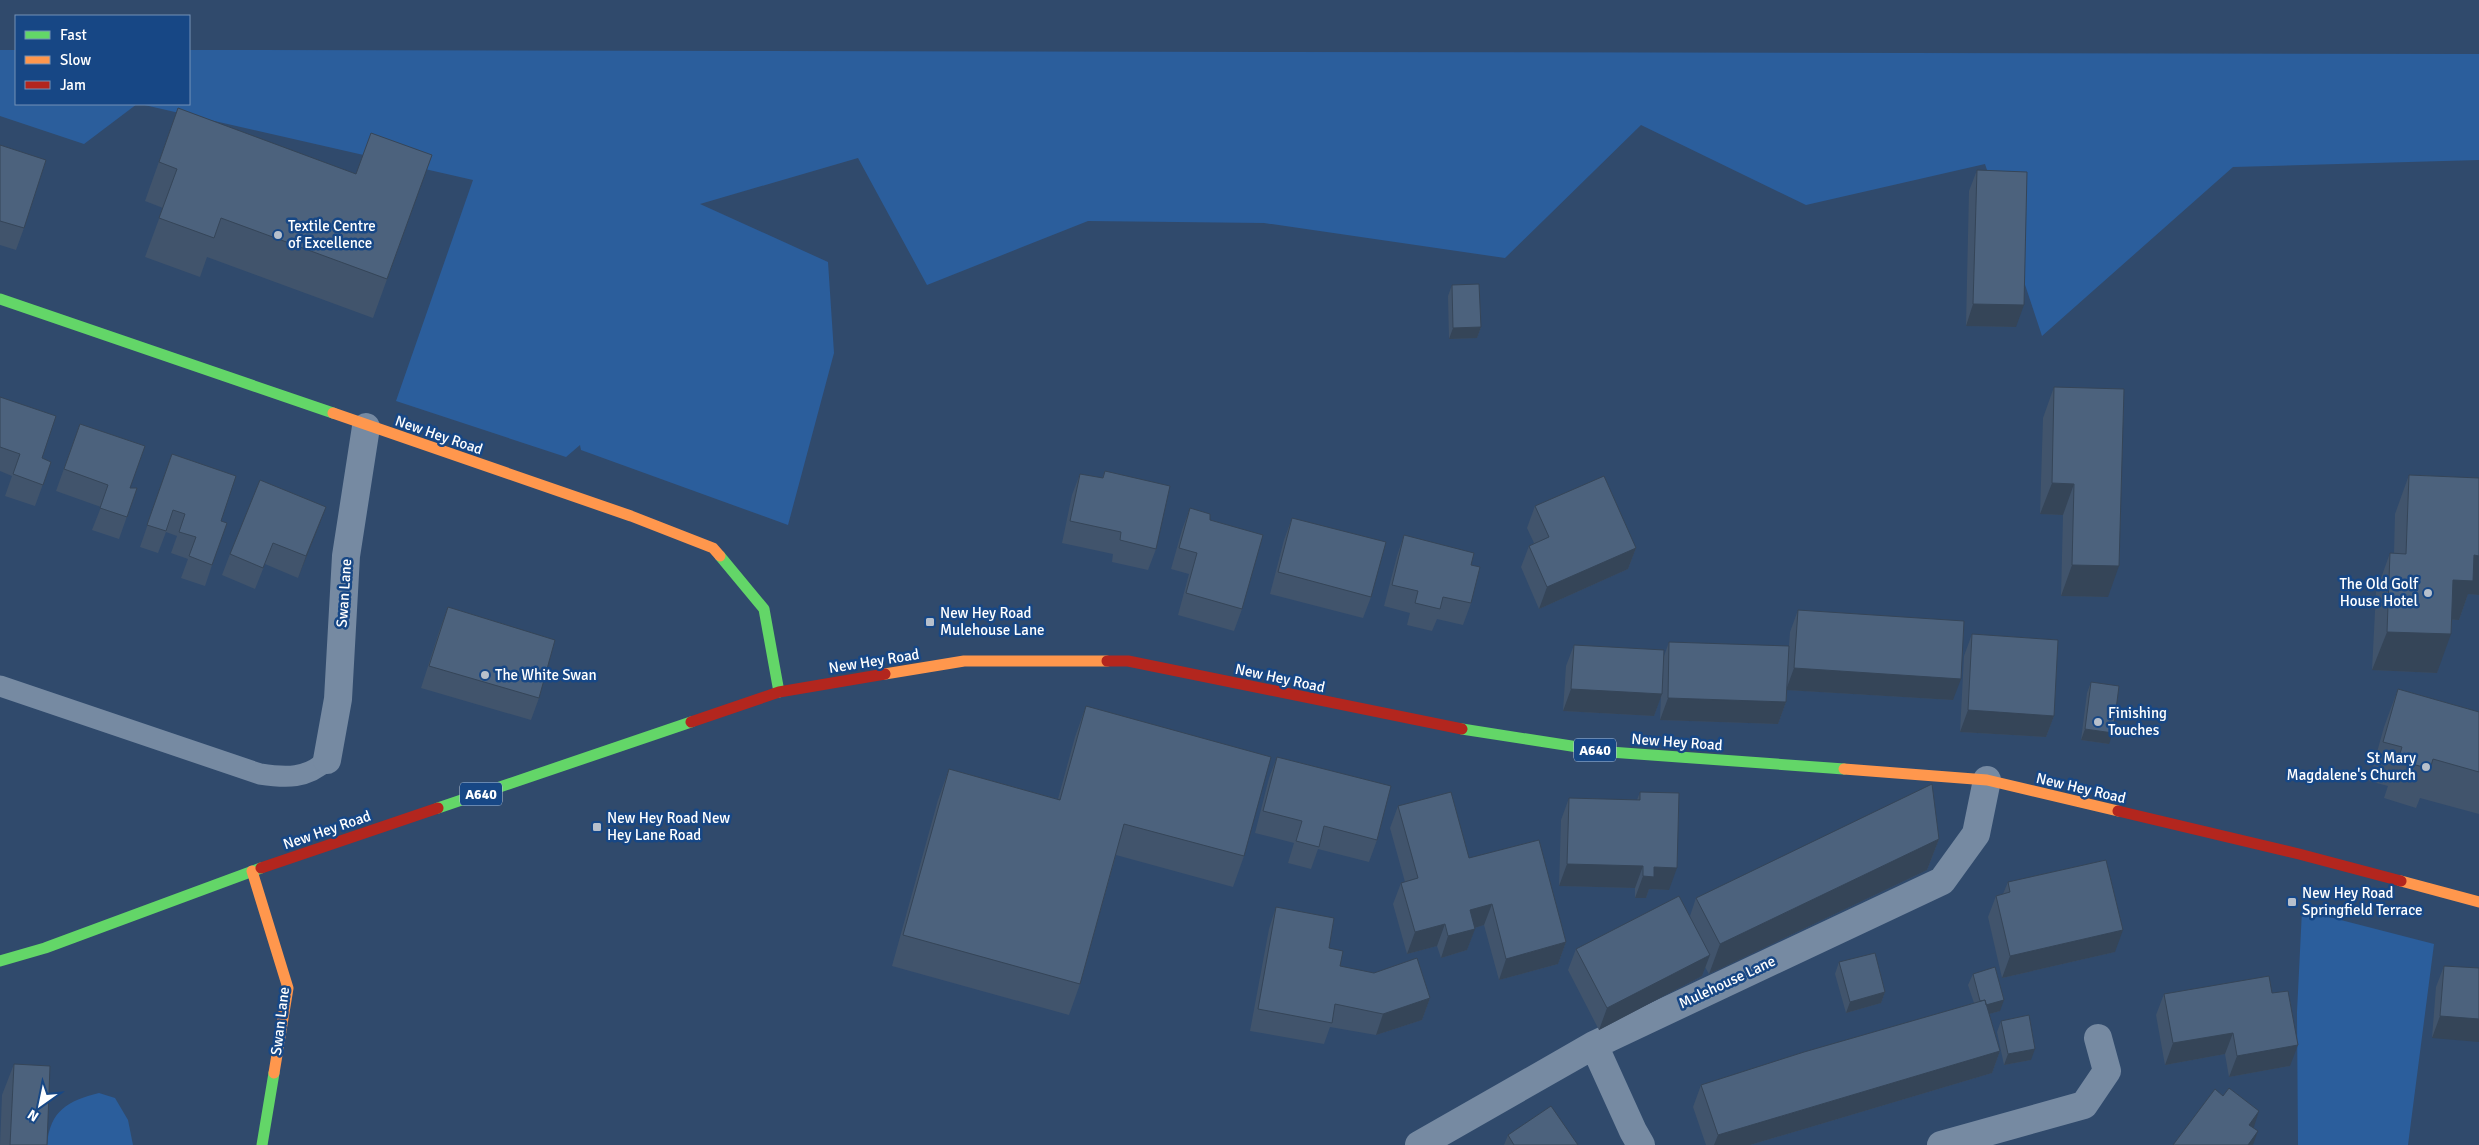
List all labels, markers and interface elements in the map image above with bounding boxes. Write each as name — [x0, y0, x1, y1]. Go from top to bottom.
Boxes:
legend — [15, 15, 190, 105]
text: Fast — [60, 26, 87, 44]
text: Slow — [60, 51, 91, 69]
text: Jam — [60, 76, 86, 94]
place label: Textile Centre of Excellence — [288, 217, 376, 252]
marker: Textile Centre of Excellence — [272, 229, 284, 241]
street label: New Hey Road — [393, 412, 485, 458]
street label: Swan Lane — [333, 558, 355, 628]
place label: The Old Golf House Hotel — [2339, 575, 2419, 610]
marker: The Old Golf House Hotel — [2422, 587, 2434, 599]
place label: New Hey Road Mulehouse Lane — [940, 604, 1045, 639]
marker: New Hey Road Mulehouse Lane — [924, 616, 936, 628]
street label: New Hey Road — [827, 645, 921, 677]
street label: New Hey Road — [1233, 660, 1327, 696]
place label: The White Swan — [495, 666, 597, 684]
marker: The White Swan — [479, 669, 491, 681]
place label: Finishing Touches — [2108, 704, 2167, 739]
marker: Finishing Touches — [2092, 716, 2104, 728]
street label: New Hey Road — [1631, 730, 1723, 754]
road number: A640 — [1574, 738, 1616, 762]
place label: St Mary Magdalene's Church — [2287, 749, 2416, 784]
marker: St Mary Magdalene's Church — [2420, 761, 2432, 773]
street label: New Hey Road — [2034, 769, 2128, 807]
road number: A640 — [460, 782, 502, 806]
street label: New Hey Road — [281, 807, 373, 853]
place label: New Hey Road New Hey Lane Road — [607, 809, 730, 844]
marker: New Hey Road New Hey Lane Road — [591, 821, 603, 833]
place label: New Hey Road Springfield Terrace — [2302, 884, 2423, 919]
marker: New Hey Road Springfield Terrace — [2286, 896, 2298, 908]
street label: Mulehouse Lane — [1676, 952, 1778, 1012]
street label: Swan Lane — [267, 986, 293, 1056]
north arrow — [15, 1080, 65, 1130]
text: N — [24, 1106, 42, 1125]

